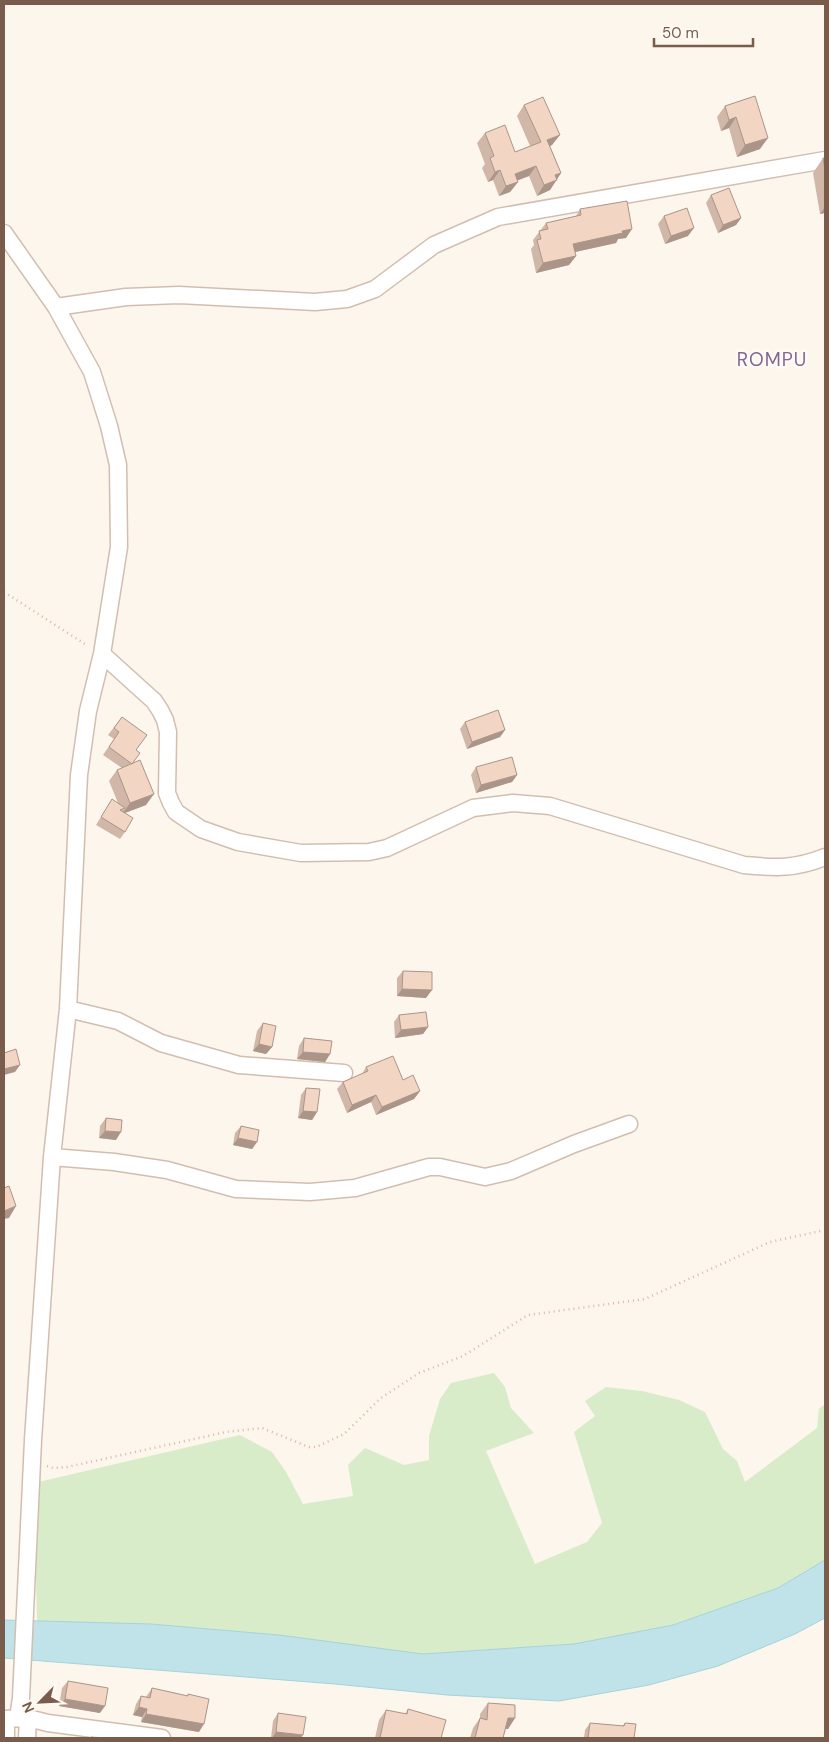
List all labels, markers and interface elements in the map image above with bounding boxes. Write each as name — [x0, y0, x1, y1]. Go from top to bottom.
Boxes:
scale bar — [654, 15, 753, 47]
text: 50 m — [662, 23, 699, 43]
district label: ROMPU — [737, 347, 807, 372]
north arrow — [15, 1677, 65, 1727]
text: N — [18, 1699, 38, 1716]

